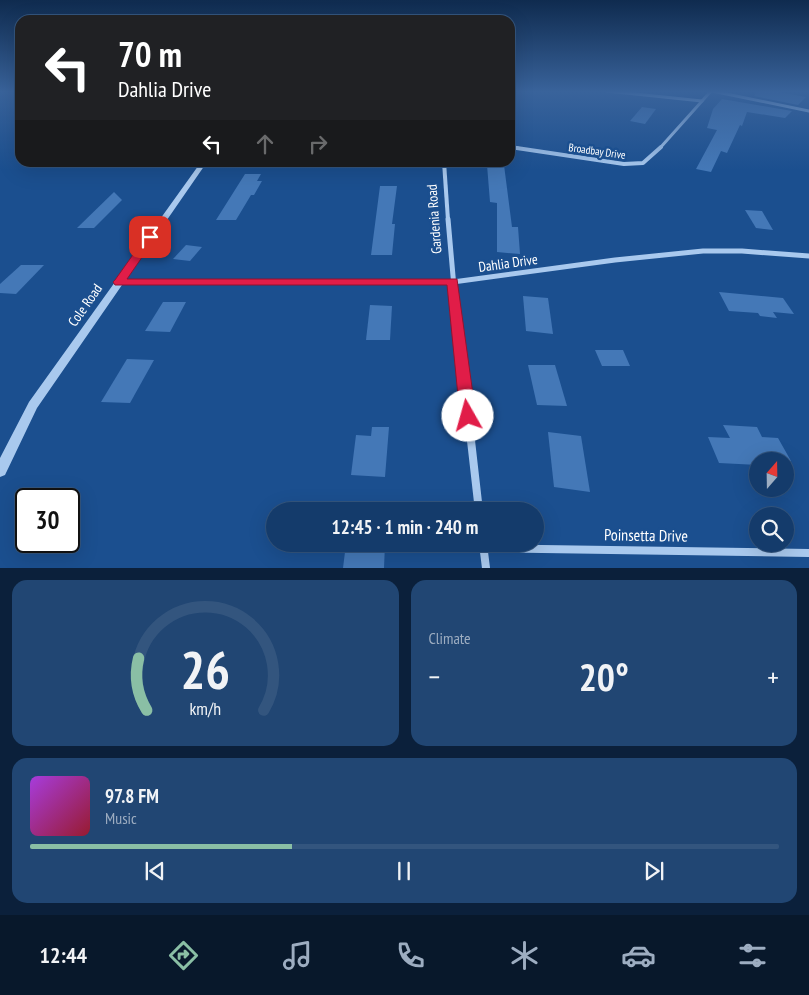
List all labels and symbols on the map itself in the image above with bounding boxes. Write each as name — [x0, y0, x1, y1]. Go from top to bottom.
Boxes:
street label: Broadbay Drive — [568, 140, 627, 162]
street label: Gardenia Road — [423, 184, 445, 254]
pin — [129, 216, 171, 258]
street label: Dahlia Drive — [477, 250, 539, 276]
street label: Cole Road — [64, 280, 106, 330]
position arrow — [441, 389, 493, 441]
north arrow — [749, 452, 794, 498]
speed limit sign: 30 — [15, 488, 80, 553]
street label: Poinsetta Drive — [604, 524, 688, 546]

